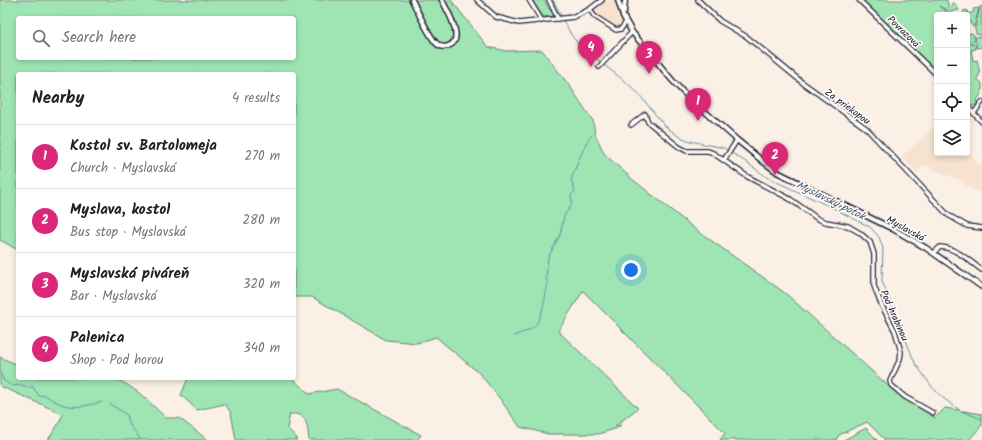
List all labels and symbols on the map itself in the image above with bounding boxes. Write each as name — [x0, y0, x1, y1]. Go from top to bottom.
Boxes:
street label: Povrazová — [883, 12, 924, 52]
pin: 4 — [578, 34, 604, 67]
pin: 3 — [636, 41, 662, 74]
street label: Za priekopou — [821, 85, 874, 129]
pin: 1 — [685, 88, 711, 121]
pin: 2 — [762, 142, 788, 175]
water label: Myslavský potok — [793, 176, 870, 226]
street label: Myslavská — [883, 212, 929, 247]
your location — [621, 260, 641, 280]
street label: Pod hrabinou — [876, 287, 913, 344]

